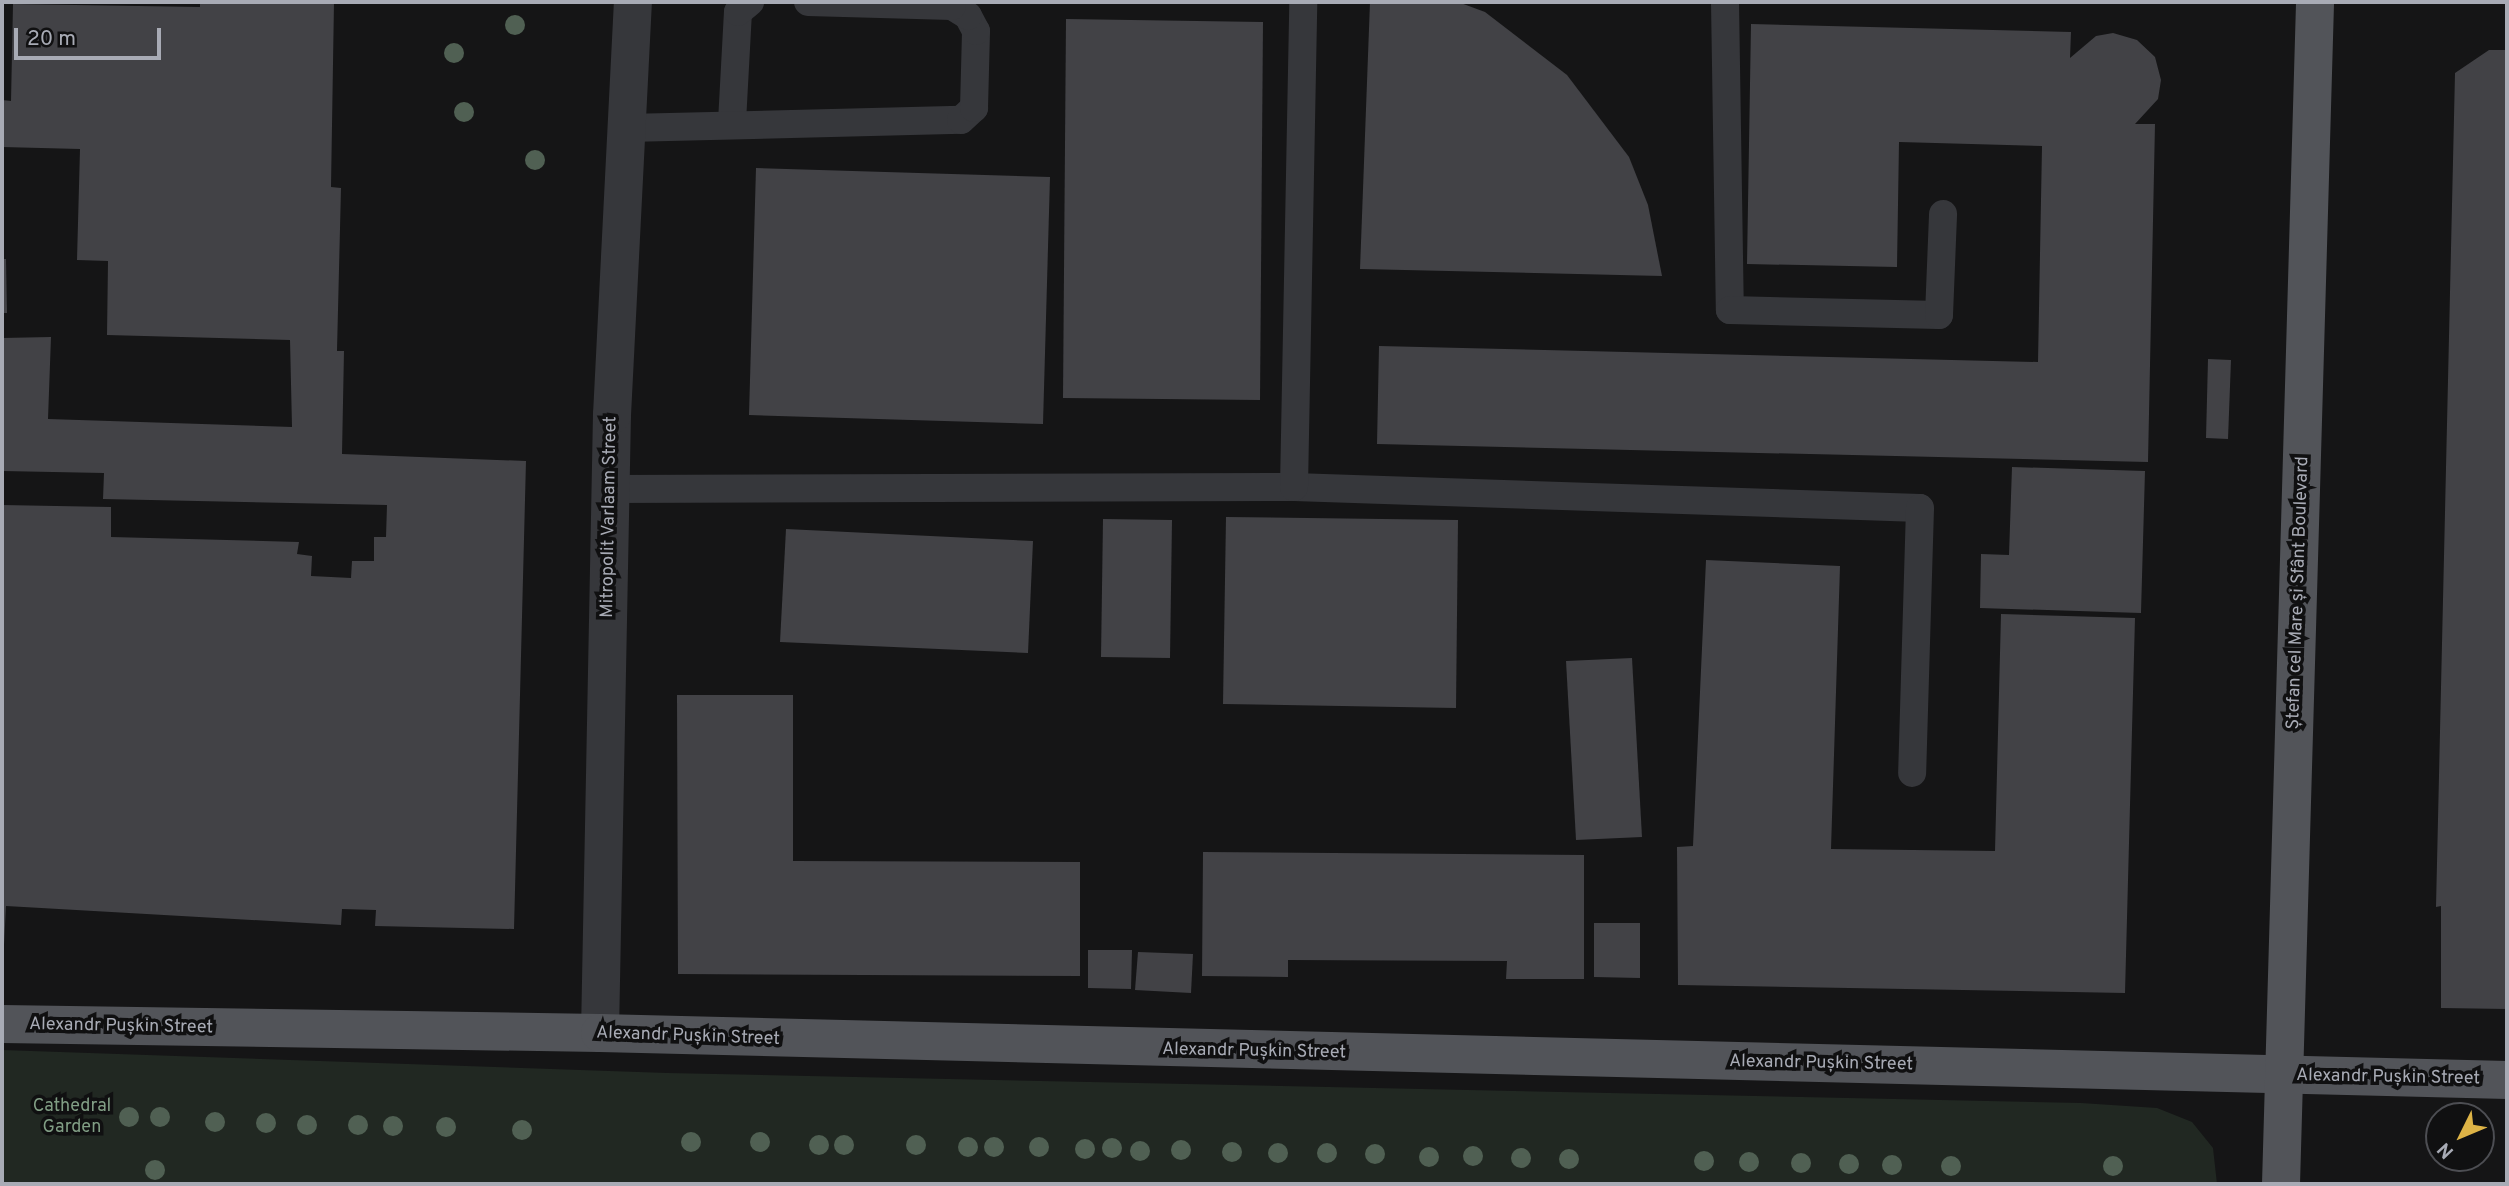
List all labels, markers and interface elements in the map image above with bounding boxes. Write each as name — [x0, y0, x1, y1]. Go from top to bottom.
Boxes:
scale bar — [18, 14, 164, 58]
text: 20 m — [27, 26, 76, 53]
street label: Mitropolit Varlaam Street — [597, 416, 623, 618]
street label: Ștefan cel Mare și Sfânt Boulevard — [2283, 456, 2315, 730]
street label: Alexandr Pușkin Street — [29, 1015, 213, 1039]
street label: Alexandr Pușkin Street — [596, 1023, 780, 1051]
street label: Alexandr Pușkin Street — [1162, 1040, 1346, 1064]
street label: Alexandr Pușkin Street — [1729, 1052, 1913, 1076]
street label: Alexandr Pușkin Street — [2296, 1066, 2480, 1090]
park label: Cathedral Garden — [33, 1097, 111, 1140]
north arrow — [2425, 1102, 2495, 1172]
text: N — [2433, 1137, 2460, 1163]

